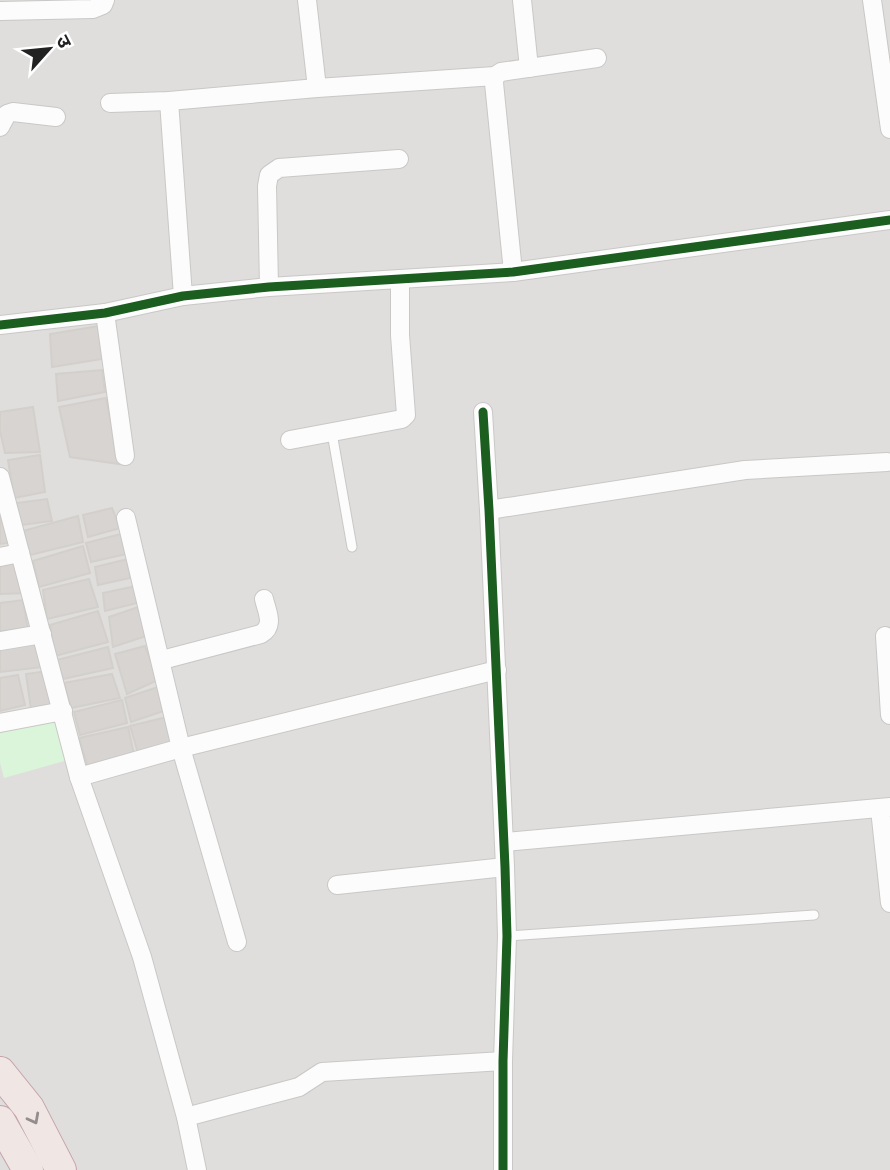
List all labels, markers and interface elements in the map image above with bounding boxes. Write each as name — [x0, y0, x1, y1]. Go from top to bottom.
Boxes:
north arrow — [14, 14, 84, 84]
text: उ — [51, 31, 77, 52]
one-way arrow — [26, 1112, 39, 1124]

